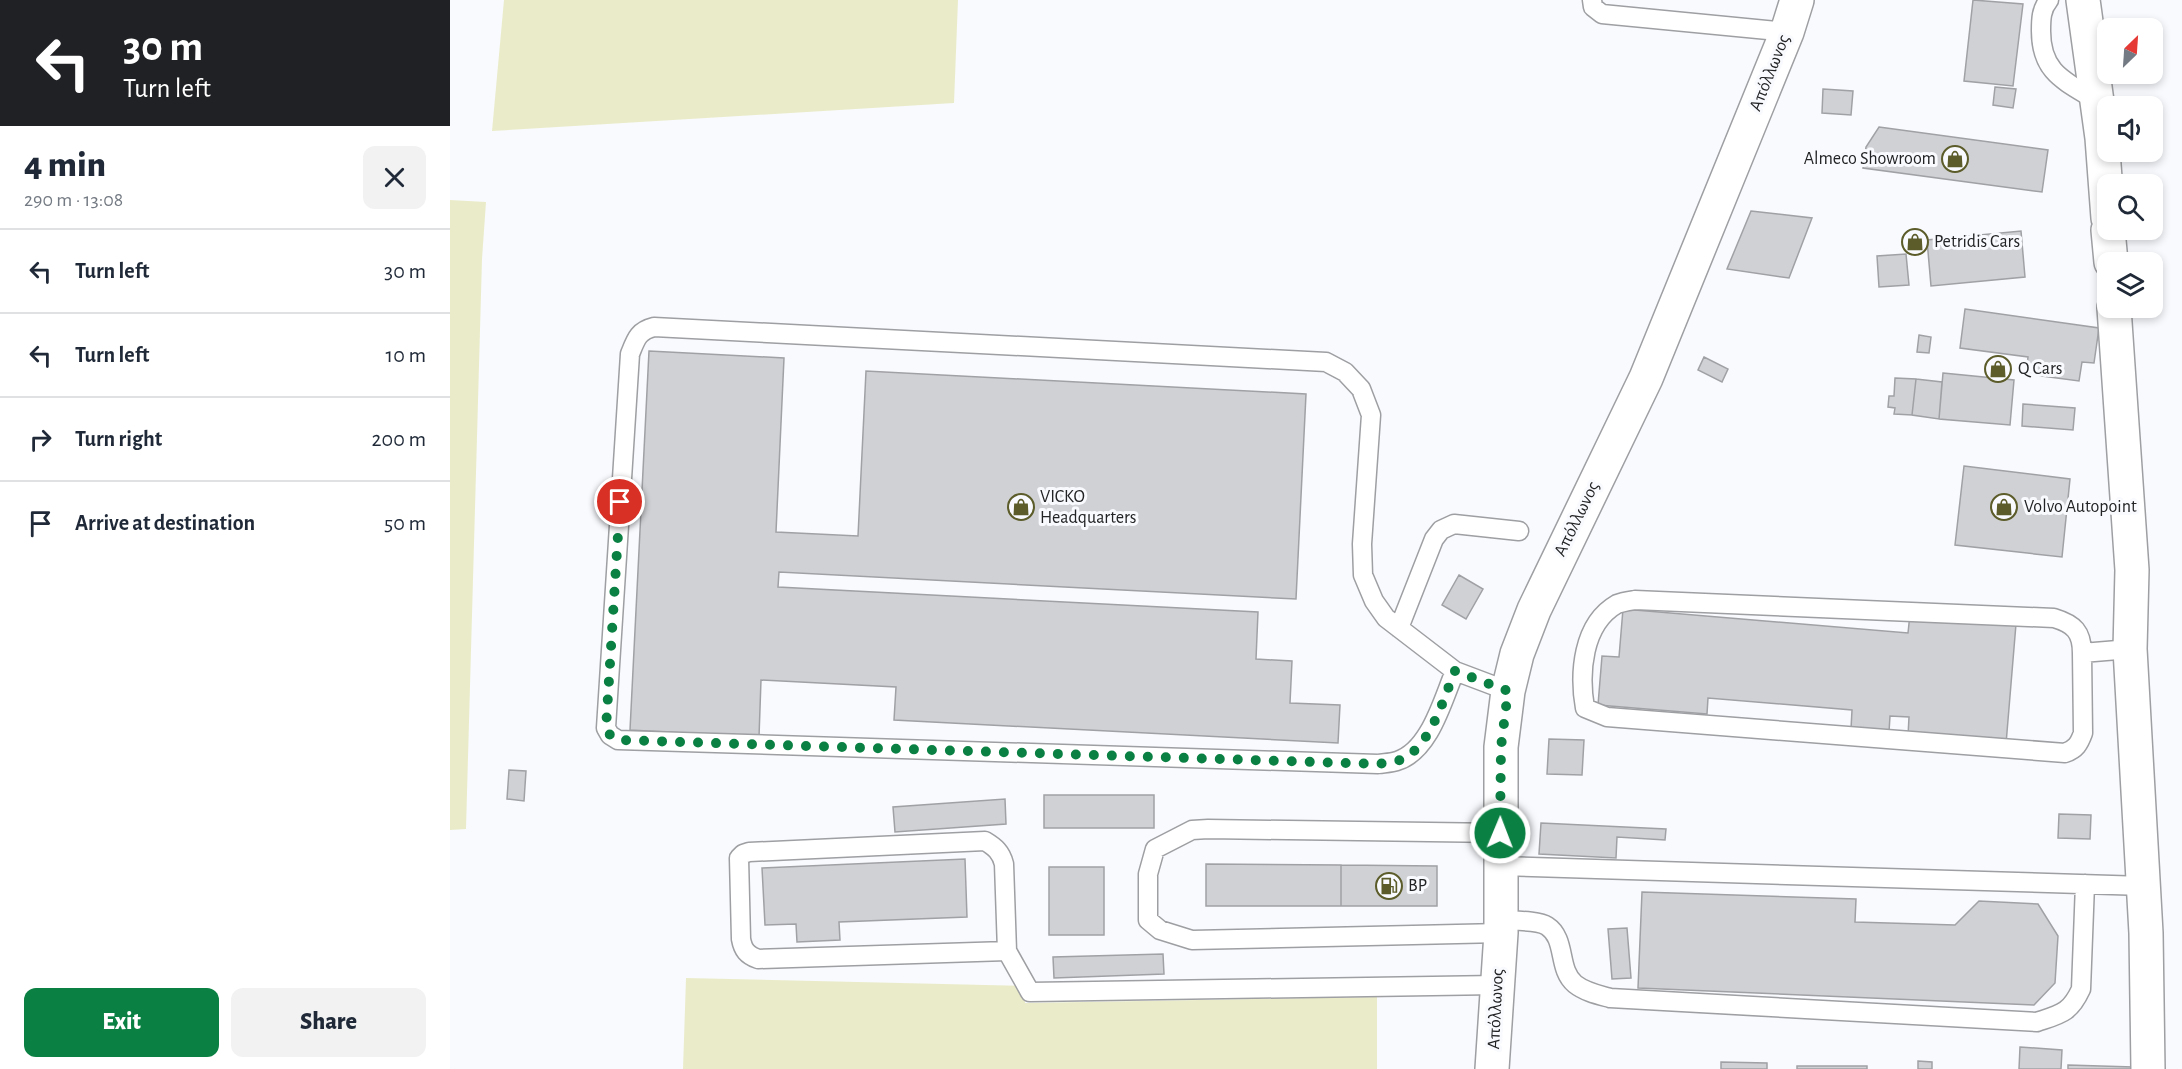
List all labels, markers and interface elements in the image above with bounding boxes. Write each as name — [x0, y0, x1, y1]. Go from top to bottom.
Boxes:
north arrow — [2097, 18, 2163, 84]
map controls — [2097, 18, 2163, 318]
icon: left — [24, 24, 102, 102]
text: 30 m — [123, 26, 203, 68]
street label: Απόλλωνος — [1747, 32, 1793, 114]
text: Turn left — [123, 75, 211, 102]
button: sound — [2097, 96, 2163, 162]
shop icon: Almeco Showroom — [1940, 144, 1970, 174]
button: close — [363, 146, 426, 209]
text: 4 min — [24, 147, 106, 183]
place label: Almeco Showroom — [1804, 150, 1936, 168]
button: search — [2097, 174, 2163, 240]
text: 290 m · 13:08 — [24, 190, 123, 210]
shop icon: Petridis Cars — [1900, 227, 1930, 257]
place label: Petridis Cars — [1934, 233, 2020, 251]
button: layers — [2097, 252, 2163, 318]
icon: left — [24, 255, 57, 288]
text: Turn left — [75, 260, 149, 282]
text: 30 m — [384, 260, 426, 282]
icon: left — [24, 339, 57, 372]
text: Turn left — [75, 344, 149, 366]
text: 10 m — [386, 344, 426, 366]
shop icon: Q Cars — [1983, 354, 2013, 384]
place label: Q Cars — [2018, 360, 2062, 378]
icon: right — [24, 423, 57, 456]
text: Turn right — [75, 428, 162, 450]
text: 200 m — [372, 428, 426, 450]
pin — [594, 476, 645, 527]
street label: Απόλλωνος — [1551, 479, 1603, 559]
icon: arrive — [603, 485, 636, 518]
place label: VICKO Headquarters — [1040, 488, 1136, 527]
shop icon: VICKO Headquarters — [1006, 492, 1036, 522]
shop icon: Volvo Autopoint — [1989, 492, 2019, 522]
place label: Volvo Autopoint — [2024, 498, 2137, 516]
icon: arrive — [24, 507, 57, 540]
text: Arrive at destination — [75, 512, 255, 534]
text: 50 m — [384, 512, 426, 534]
position arrow — [1468, 801, 1532, 865]
fuel station icon: BP — [1374, 871, 1404, 901]
place label: BP — [1408, 877, 1427, 895]
street label: Απόλλωνος — [1485, 968, 1507, 1050]
button: Exit — [24, 988, 219, 1057]
button: Share — [231, 988, 426, 1057]

